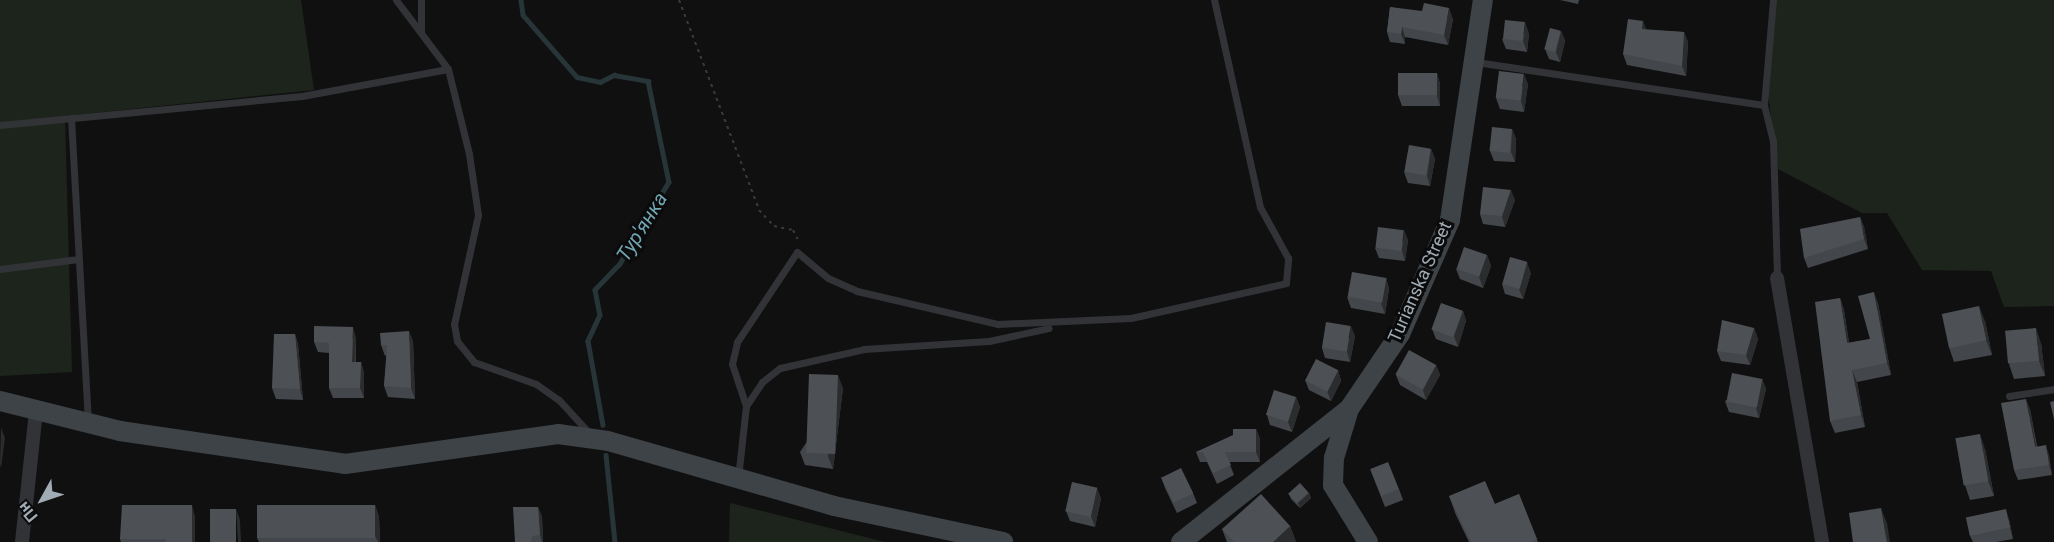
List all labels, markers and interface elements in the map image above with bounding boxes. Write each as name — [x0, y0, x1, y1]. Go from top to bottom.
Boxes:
water label: Тур'янка — [611, 188, 673, 266]
street label: Turianska Street — [1384, 218, 1456, 346]
north arrow — [12, 470, 72, 530]
text: Пн — [14, 498, 42, 526]

